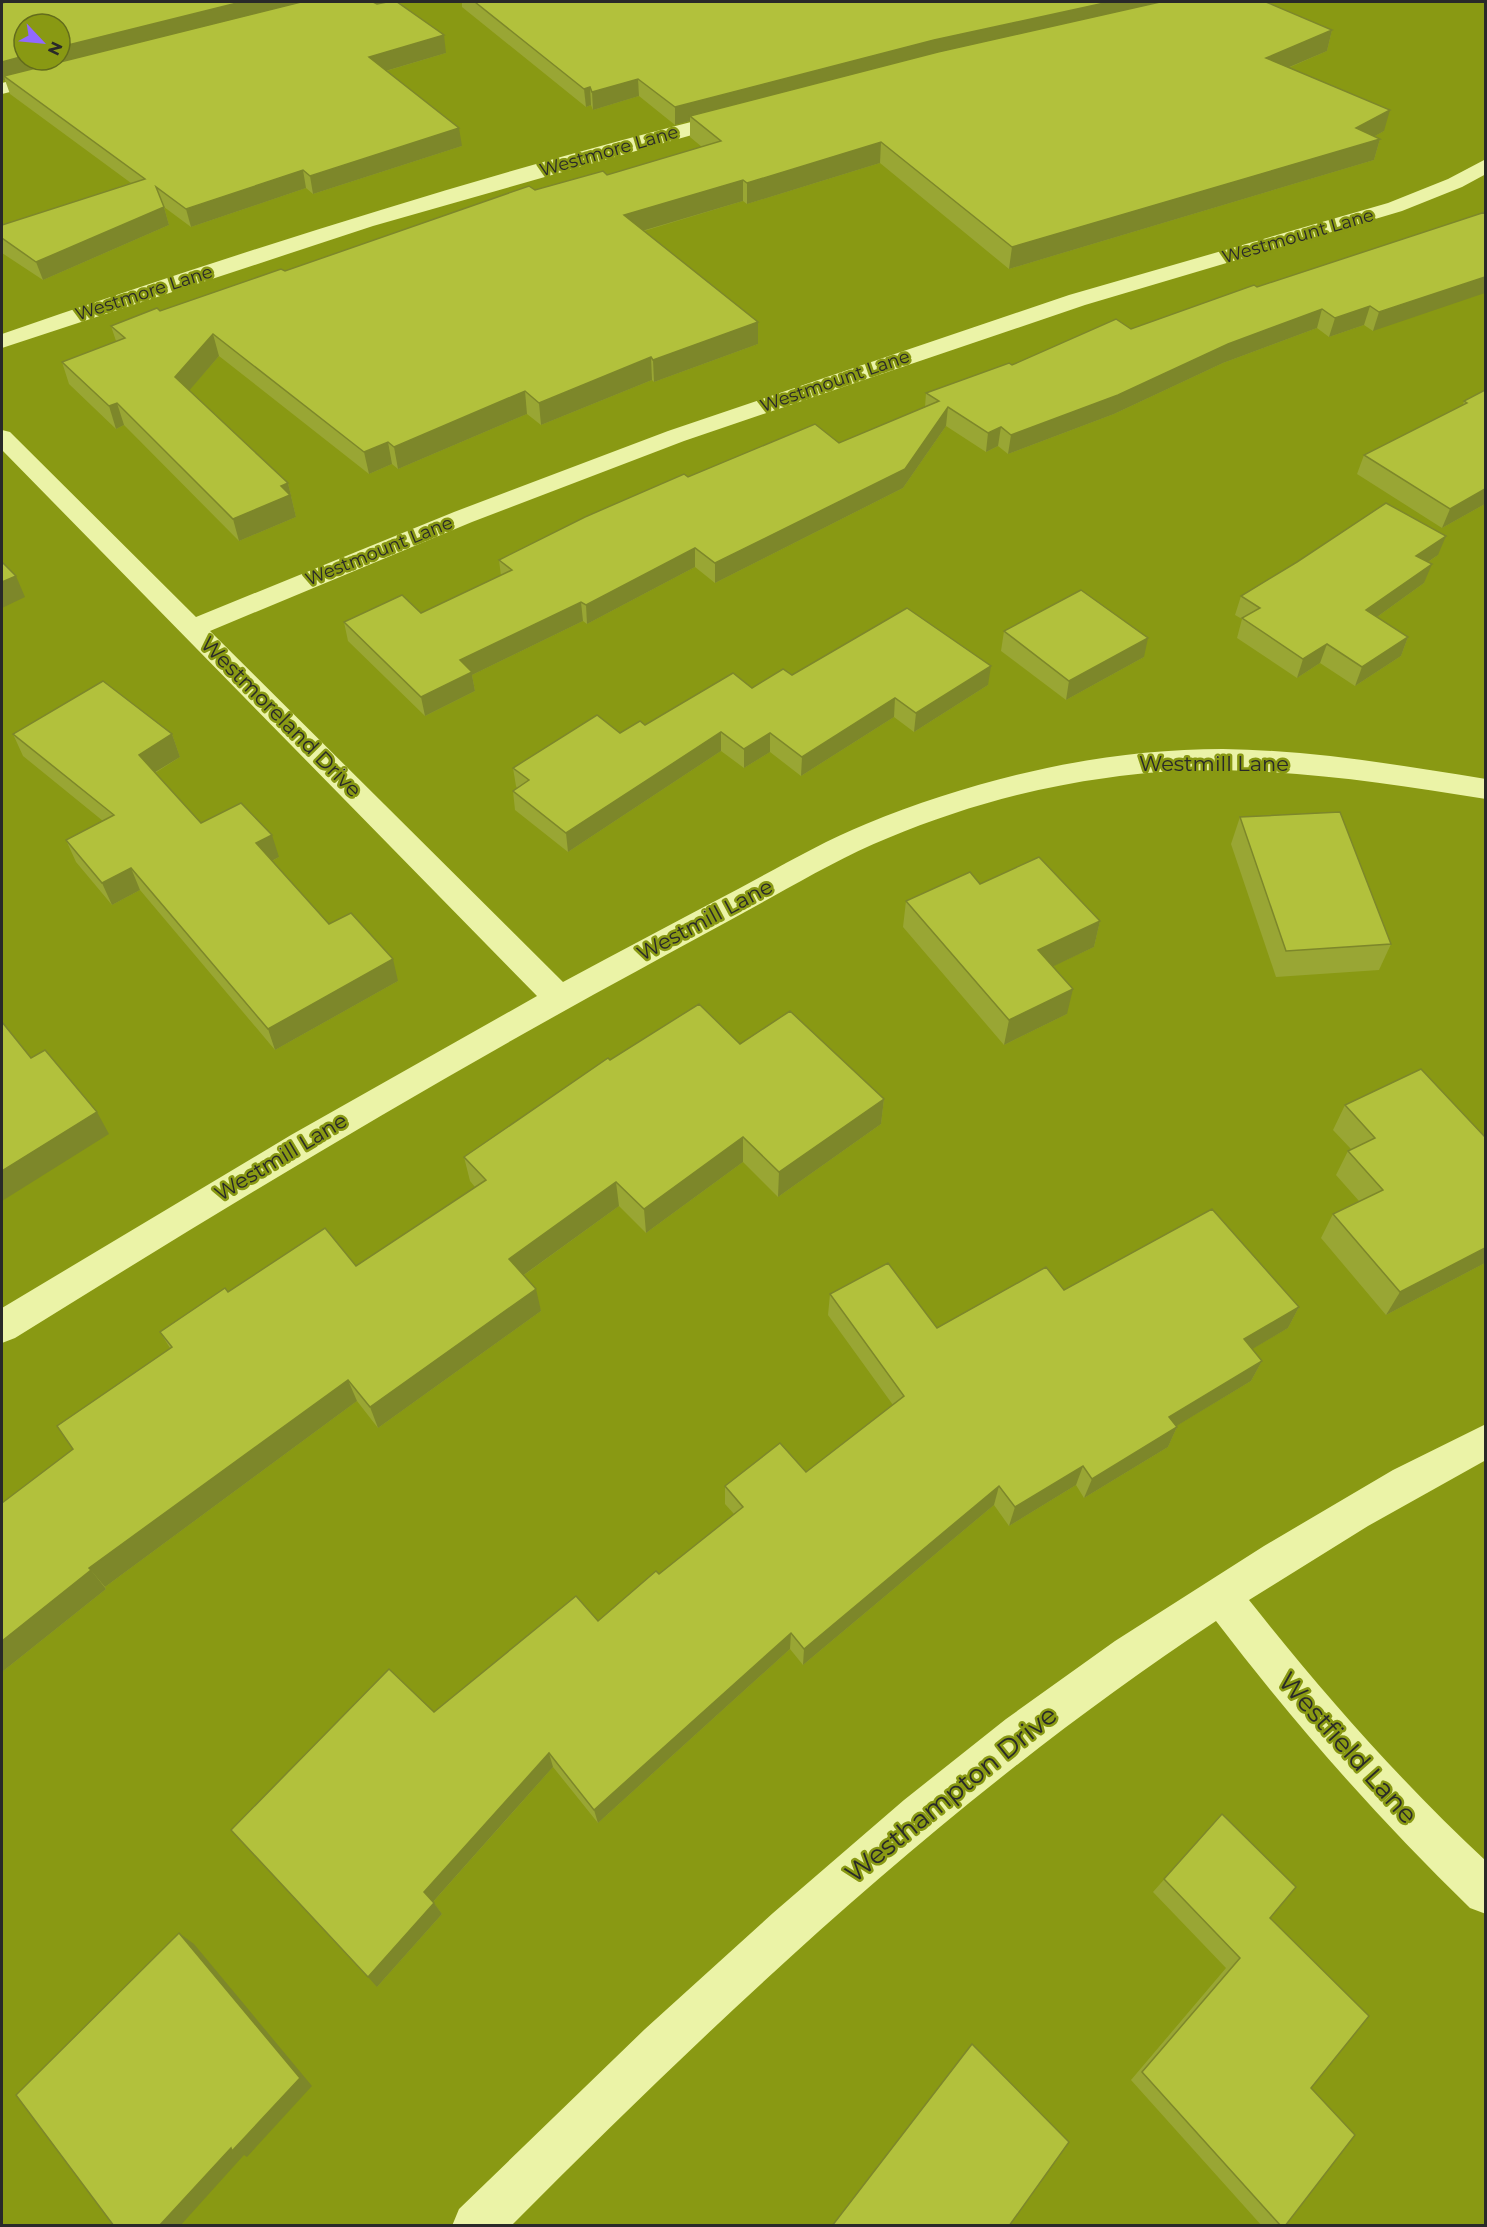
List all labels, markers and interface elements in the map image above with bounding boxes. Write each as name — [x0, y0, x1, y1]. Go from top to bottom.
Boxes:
north arrow — [12, 12, 72, 72]
text: N — [44, 38, 66, 58]
street label: Westmore Lane — [537, 121, 681, 181]
street label: Westmount Lane — [1220, 204, 1377, 268]
street label: Westmore Lane — [73, 260, 216, 326]
street label: Westmount Lane — [757, 345, 913, 417]
street label: Westmount Lane — [302, 511, 456, 591]
street label: Westmoreland Drive — [196, 631, 367, 802]
street label: Westmill Lane — [1139, 751, 1289, 776]
street label: Westmill Lane — [633, 873, 777, 966]
street label: Westmill Lane — [210, 1107, 351, 1206]
street label: Westfield Lane — [1272, 1666, 1424, 1830]
street label: Westhampton Drive — [839, 1699, 1063, 1889]

